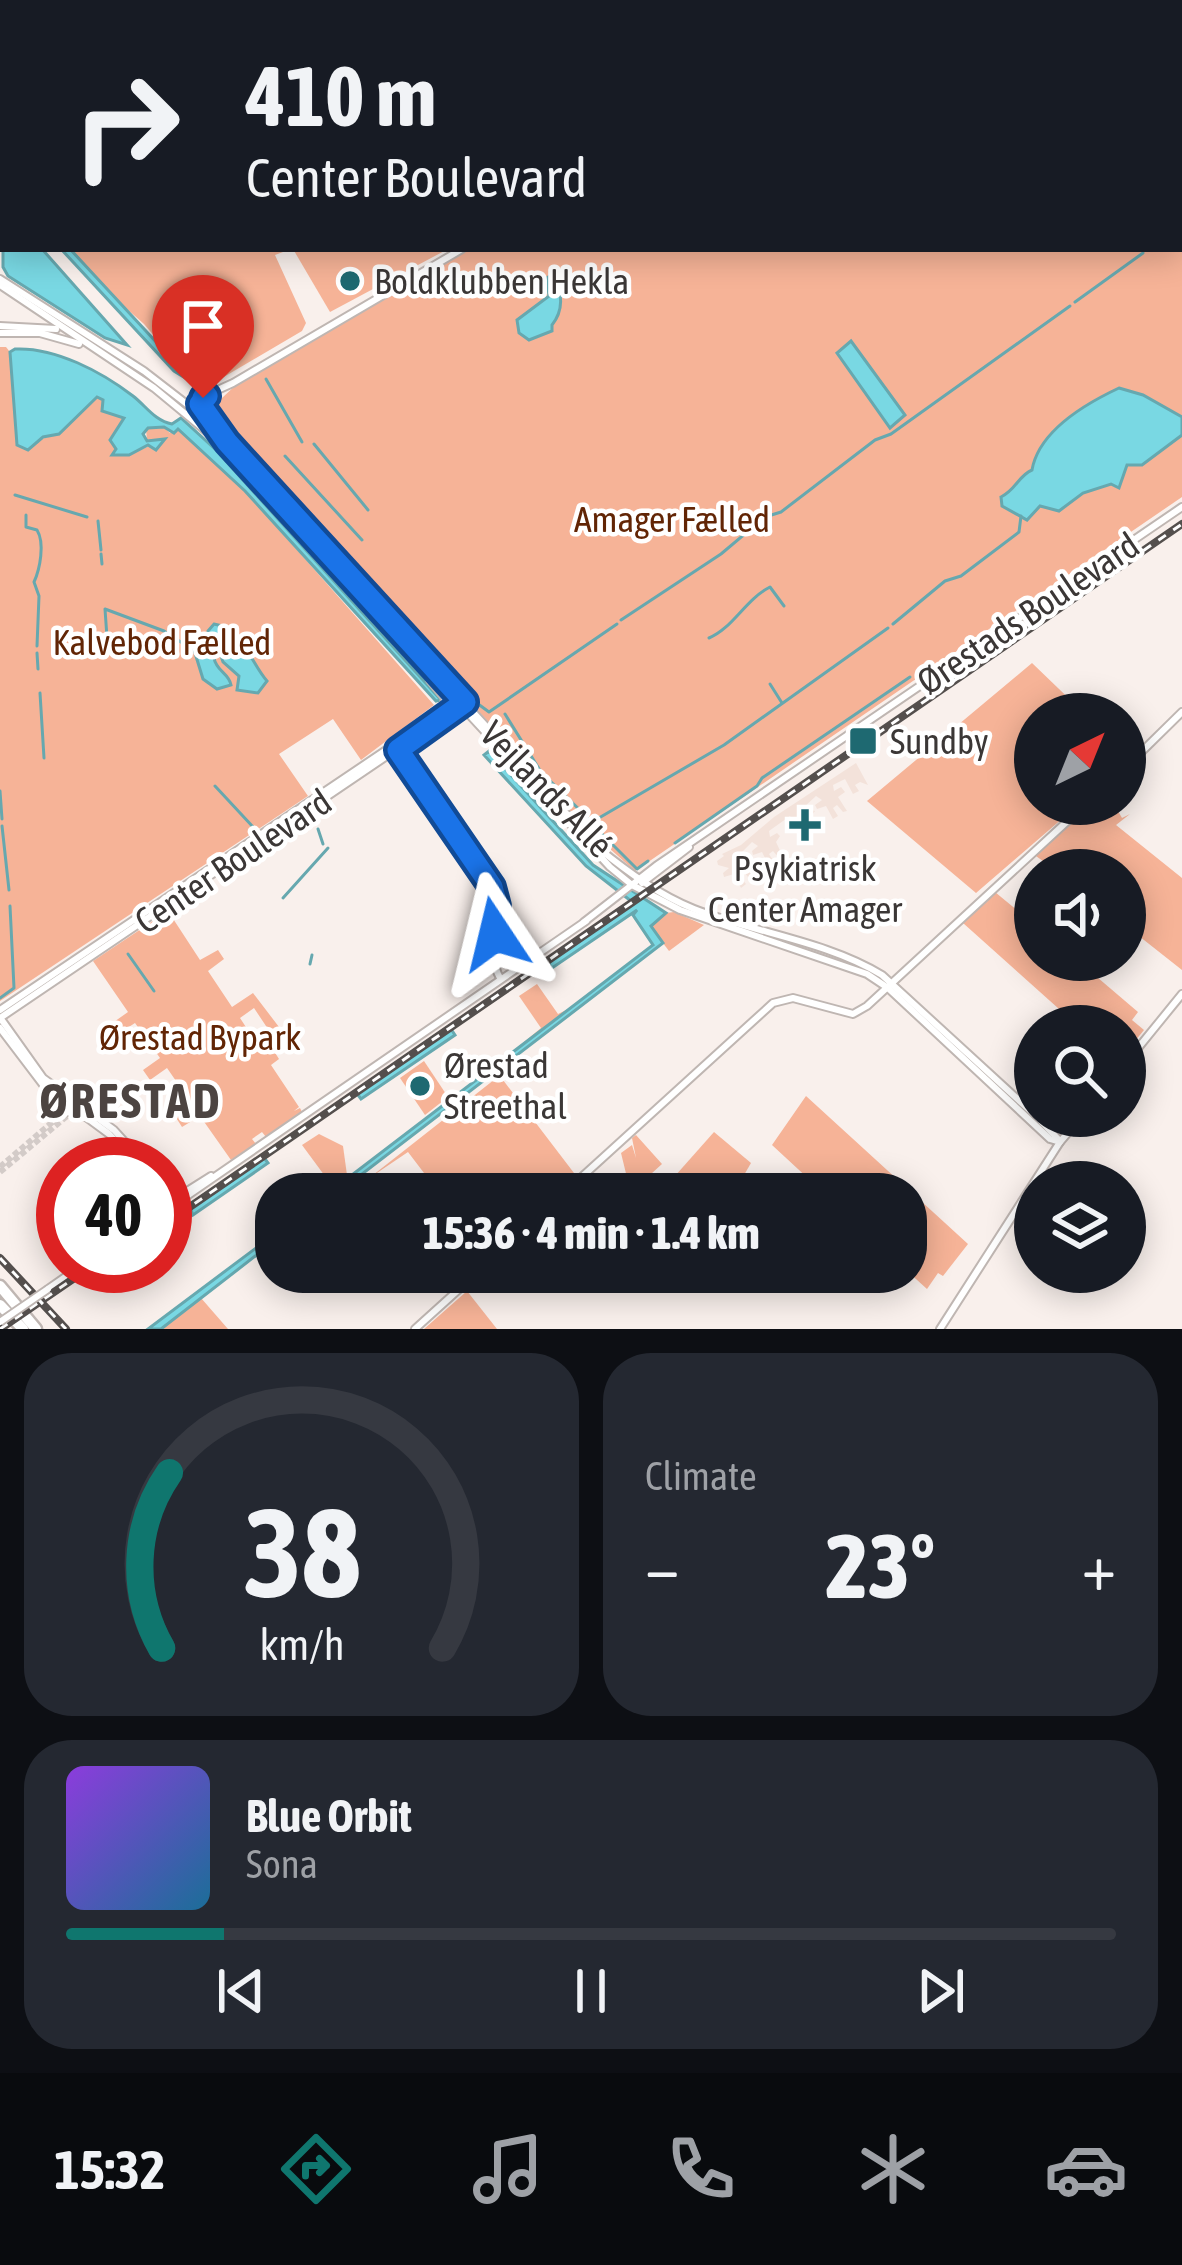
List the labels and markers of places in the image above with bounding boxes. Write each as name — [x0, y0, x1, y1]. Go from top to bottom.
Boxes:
place label: Boldklubben Hekla — [374, 260, 629, 302]
marker: Boldklubben Hekla — [337, 268, 363, 294]
pin — [152, 275, 254, 398]
place label: Sundby — [890, 720, 989, 762]
marker: Sundby — [847, 725, 879, 757]
marker: Psykiatrisk Center Amager — [789, 809, 821, 841]
place label: Psykiatrisk Center Amager — [708, 847, 903, 930]
place label: Ørestad Streethal — [444, 1044, 567, 1127]
marker: Ørestad Streethal — [407, 1073, 433, 1099]

